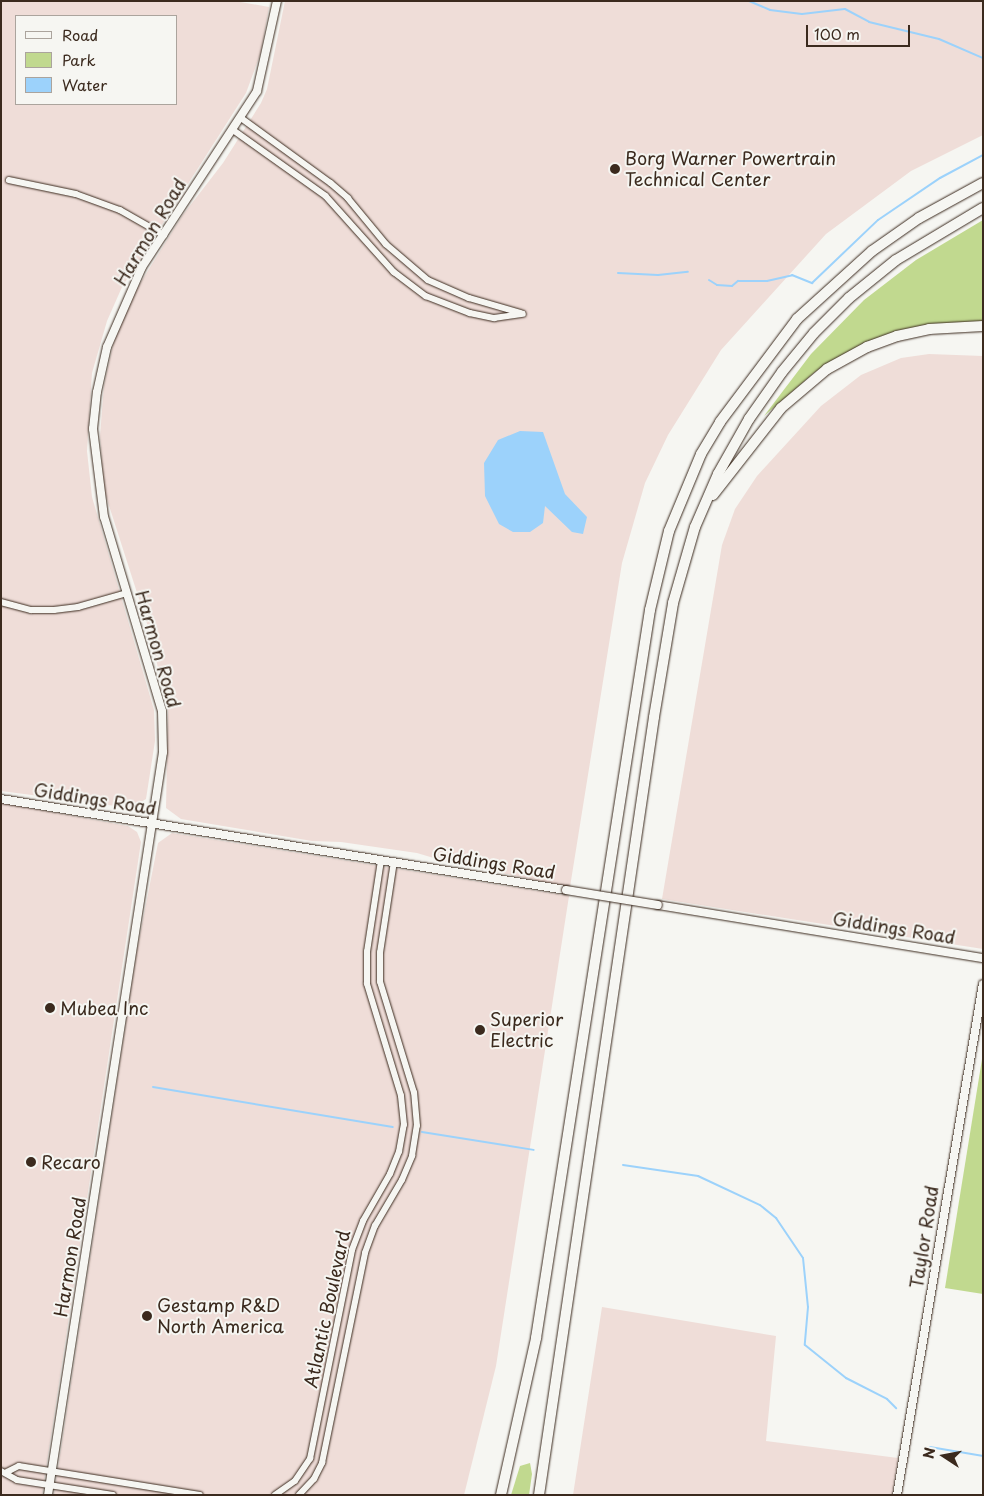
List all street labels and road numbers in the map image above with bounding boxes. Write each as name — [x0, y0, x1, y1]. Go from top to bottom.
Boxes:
street label: Harmon Road — [110, 175, 190, 289]
street label: Harmon Road — [131, 588, 185, 710]
street label: Giddings Road — [32, 779, 158, 819]
street label: Giddings Road — [431, 843, 557, 883]
street label: Giddings Road — [831, 908, 957, 948]
street label: Taylor Road — [905, 1184, 943, 1290]
street label: Harmon Road — [50, 1196, 90, 1318]
street label: Atlantic Boulevard — [300, 1228, 354, 1390]

